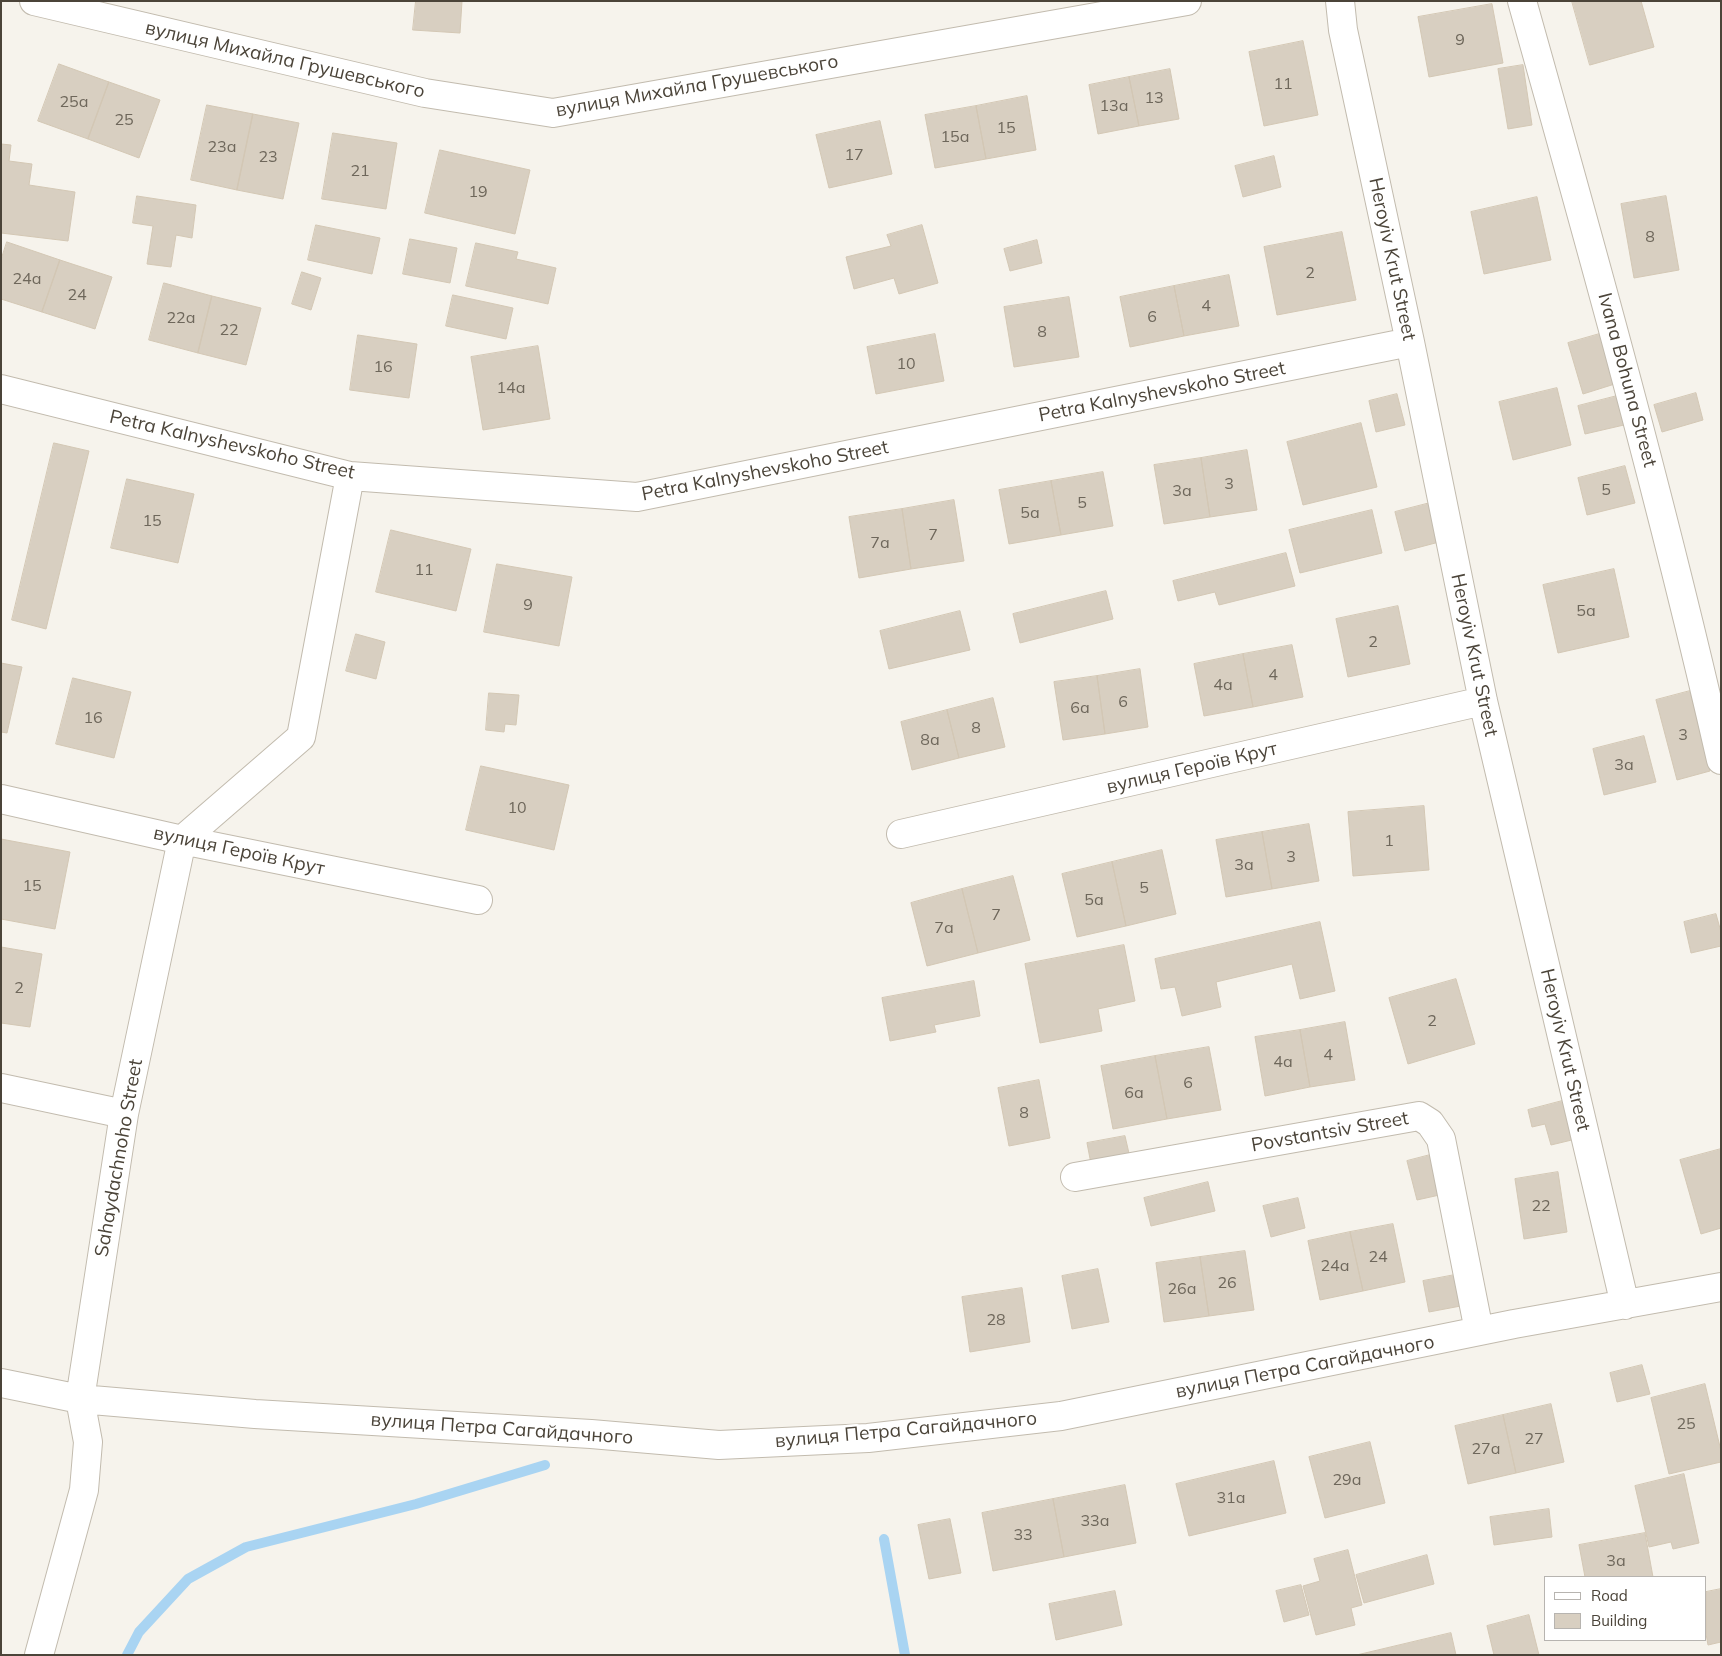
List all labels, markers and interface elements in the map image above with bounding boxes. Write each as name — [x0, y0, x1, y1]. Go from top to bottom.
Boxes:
street label: вулиця Михайла Грушевського — [143, 17, 427, 103]
house number: 9 — [1455, 30, 1465, 50]
street label: вулиця Михайла Грушевського — [554, 50, 840, 122]
house number: 11 — [1273, 74, 1293, 94]
house number: 13 — [1144, 88, 1164, 108]
house number: 25а — [60, 92, 88, 112]
house number: 13а — [1100, 96, 1128, 116]
house number: 25 — [114, 110, 134, 130]
house number: 15 — [996, 118, 1016, 138]
house number: 15а — [941, 127, 969, 147]
house number: 23а — [208, 137, 236, 157]
house number: 17 — [844, 145, 864, 165]
house number: 23 — [258, 147, 278, 167]
house number: 21 — [350, 161, 370, 181]
street label: Heroyiv Krut Street — [1364, 175, 1420, 343]
house number: 19 — [468, 182, 488, 202]
house number: 8 — [1645, 227, 1655, 247]
house number: 2 — [1305, 263, 1315, 283]
house number: 24а — [13, 269, 41, 289]
house number: 24 — [67, 285, 87, 305]
street label: Ivana Bohuna Street — [1593, 290, 1661, 470]
house number: 4 — [1201, 296, 1211, 316]
house number: 6 — [1147, 307, 1157, 327]
house number: 22а — [167, 308, 195, 328]
house number: 22 — [219, 320, 239, 340]
house number: 8 — [1037, 322, 1047, 342]
house number: 10 — [896, 354, 916, 374]
house number: 16 — [373, 357, 393, 377]
street label: Petra Kalnyshevskoho Street — [1037, 357, 1287, 427]
house number: 14а — [497, 378, 525, 398]
street label: Petra Kalnyshevskoho Street — [107, 406, 357, 484]
street label: Petra Kalnyshevskoho Street — [640, 436, 890, 506]
house number: 3 — [1224, 474, 1234, 494]
house number: 5 — [1601, 480, 1611, 500]
house number: 3а — [1172, 481, 1192, 501]
house number: 5 — [1077, 493, 1087, 513]
house number: 5а — [1020, 503, 1040, 523]
house number: 15 — [142, 511, 162, 531]
house number: 7 — [928, 525, 938, 545]
house number: 7а — [870, 533, 890, 553]
house number: 11 — [414, 560, 434, 580]
street label: Heroyiv Krut Street — [1446, 571, 1502, 739]
house number: 9 — [523, 595, 533, 615]
house number: 5а — [1576, 601, 1596, 621]
house number: 2 — [1368, 632, 1378, 652]
house number: 4 — [1268, 665, 1278, 685]
house number: 4а — [1213, 675, 1233, 695]
house number: 6 — [1118, 692, 1128, 712]
house number: 6а — [1070, 698, 1090, 718]
house number: 16 — [83, 708, 103, 728]
house number: 8 — [971, 718, 981, 738]
house number: 3 — [1678, 725, 1688, 745]
house number: 8а — [920, 730, 940, 750]
street label: вулиця Героїв Крут — [1104, 737, 1280, 799]
house number: 3а — [1614, 755, 1634, 775]
house number: 10 — [507, 798, 527, 818]
street label: вулиця Героїв Крут — [151, 822, 327, 880]
house number: 1 — [1384, 831, 1394, 851]
house number: 3 — [1286, 847, 1296, 867]
house number: 3а — [1234, 855, 1254, 875]
house number: 15 — [22, 876, 42, 896]
house number: 5 — [1139, 878, 1149, 898]
house number: 5а — [1084, 890, 1104, 910]
house number: 7 — [991, 905, 1001, 925]
house number: 7а — [934, 918, 954, 938]
street label: Heroyiv Krut Street — [1535, 967, 1595, 1133]
house number: 2 — [14, 978, 24, 998]
house number: 2 — [1427, 1011, 1437, 1031]
house number: 4 — [1323, 1045, 1333, 1065]
house number: 4а — [1273, 1052, 1293, 1072]
street label: Sahaydachnoho Street — [90, 1057, 148, 1259]
house number: 6 — [1183, 1073, 1193, 1093]
house number: 6а — [1124, 1083, 1144, 1103]
house number: 8 — [1019, 1103, 1029, 1123]
street label: Povstantsiv Street — [1250, 1107, 1410, 1157]
house number: 22 — [1531, 1196, 1551, 1216]
house number: 24 — [1368, 1247, 1388, 1267]
house number: 24а — [1321, 1256, 1349, 1276]
house number: 26 — [1217, 1273, 1237, 1293]
house number: 26а — [1168, 1279, 1196, 1299]
house number: 28 — [986, 1310, 1006, 1330]
street label: вулиця Петра Сагайдачного — [1174, 1331, 1436, 1403]
street label: вулиця Петра Сагайдачного — [774, 1407, 1038, 1453]
street label: вулиця Петра Сагайдачного — [370, 1408, 634, 1450]
house number: 25 — [1676, 1414, 1696, 1434]
house number: 27 — [1524, 1429, 1544, 1449]
house number: 27а — [1472, 1439, 1500, 1459]
house number: 29а — [1333, 1470, 1361, 1490]
house number: 31а — [1217, 1488, 1245, 1508]
house number: 33а — [1081, 1511, 1109, 1531]
house number: 33 — [1013, 1525, 1033, 1545]
house number: 3а — [1606, 1551, 1626, 1571]
legend — [1544, 1576, 1707, 1641]
text: Road — [1591, 1586, 1628, 1605]
text: Building — [1591, 1611, 1647, 1630]

